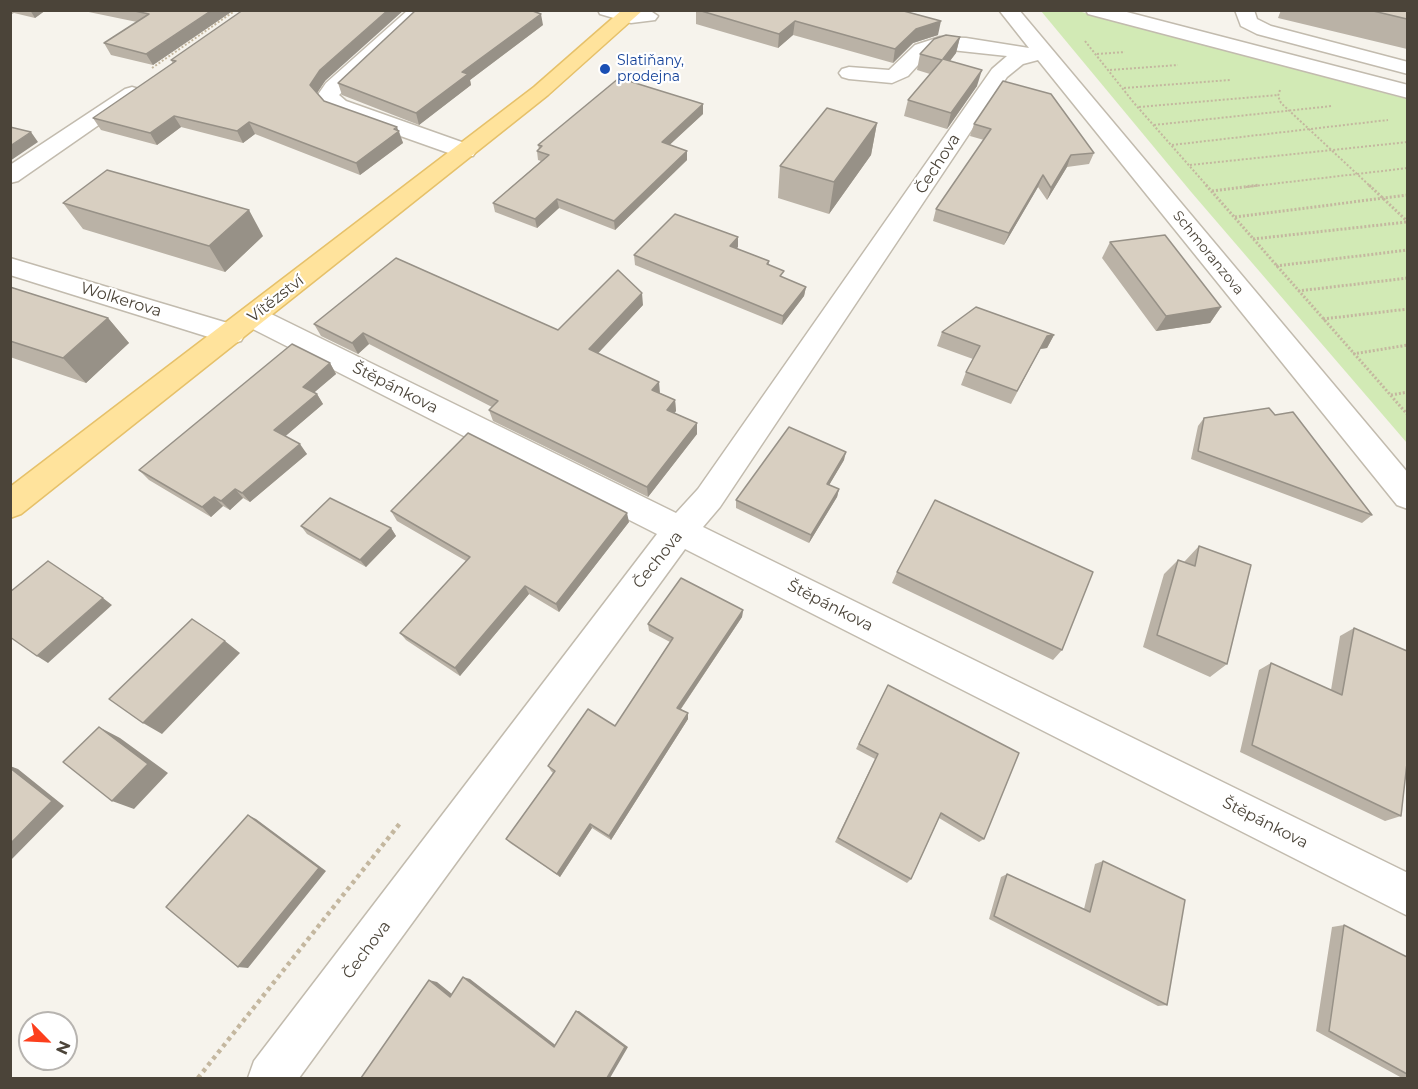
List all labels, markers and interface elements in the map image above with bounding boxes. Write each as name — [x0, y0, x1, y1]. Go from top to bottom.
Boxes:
place label: Slatiňany, prodejna — [617, 53, 684, 86]
marker: Slatiňany, prodejna — [598, 62, 612, 76]
street label: Čechova — [911, 130, 965, 198]
street label: Schmoranzova — [1169, 208, 1247, 298]
street label: Vítězství — [244, 271, 308, 327]
street label: Wolkerova — [78, 279, 164, 321]
street label: Štěpánkova — [349, 358, 441, 418]
street label: Čechova — [629, 528, 687, 592]
street label: Štěpánkova — [784, 576, 876, 636]
street label: Štěpánkova — [1219, 793, 1311, 853]
street label: Čechova — [339, 917, 395, 983]
north arrow — [18, 1011, 78, 1071]
text: N — [52, 1038, 74, 1057]

